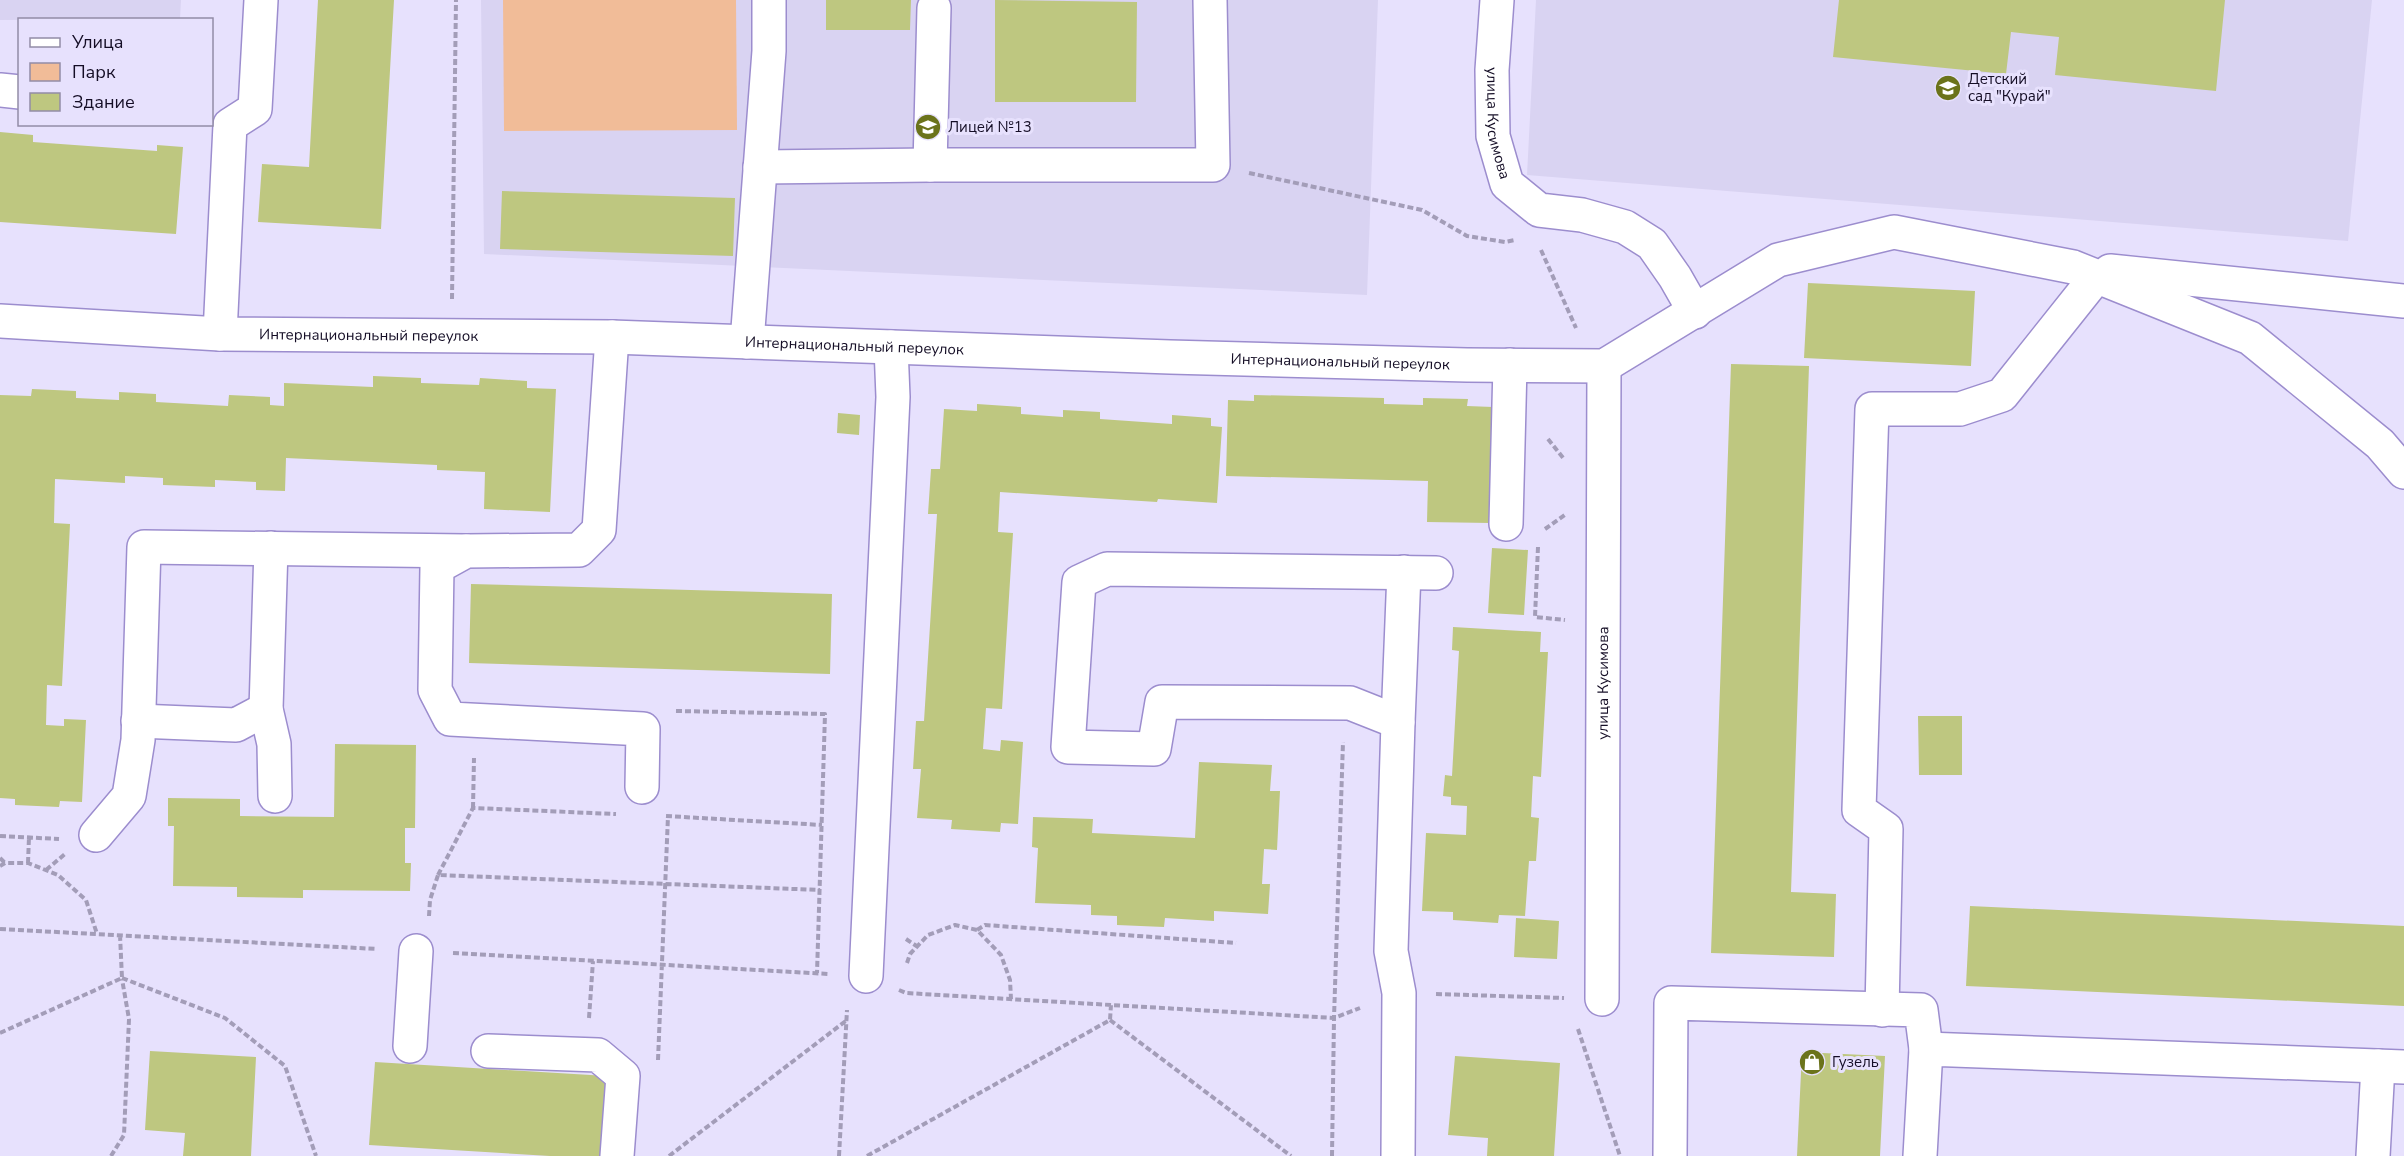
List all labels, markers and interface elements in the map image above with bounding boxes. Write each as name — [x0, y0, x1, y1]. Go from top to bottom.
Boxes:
legend — [18, 18, 213, 126]
text: Улица — [71, 30, 123, 54]
text: Парк — [72, 60, 116, 84]
street label: улица Кусимова — [1482, 67, 1515, 182]
place label: Детский сад "Курай" — [1968, 69, 2051, 106]
school or university icon: Детский сад "Курай" — [1933, 73, 1963, 103]
text: Здание — [72, 90, 135, 114]
school or university icon: Лицей №13 — [913, 112, 943, 142]
place label: Лицей №13 — [948, 117, 1032, 137]
street label: Интернациональный переулок — [259, 324, 478, 346]
street label: Интернациональный переулок — [745, 332, 964, 360]
street label: Интернациональный переулок — [1230, 349, 1450, 375]
street label: улица Кусимова — [1593, 626, 1613, 740]
shop icon: Гузель — [1797, 1047, 1827, 1077]
place label: Гузель — [1832, 1052, 1879, 1072]

